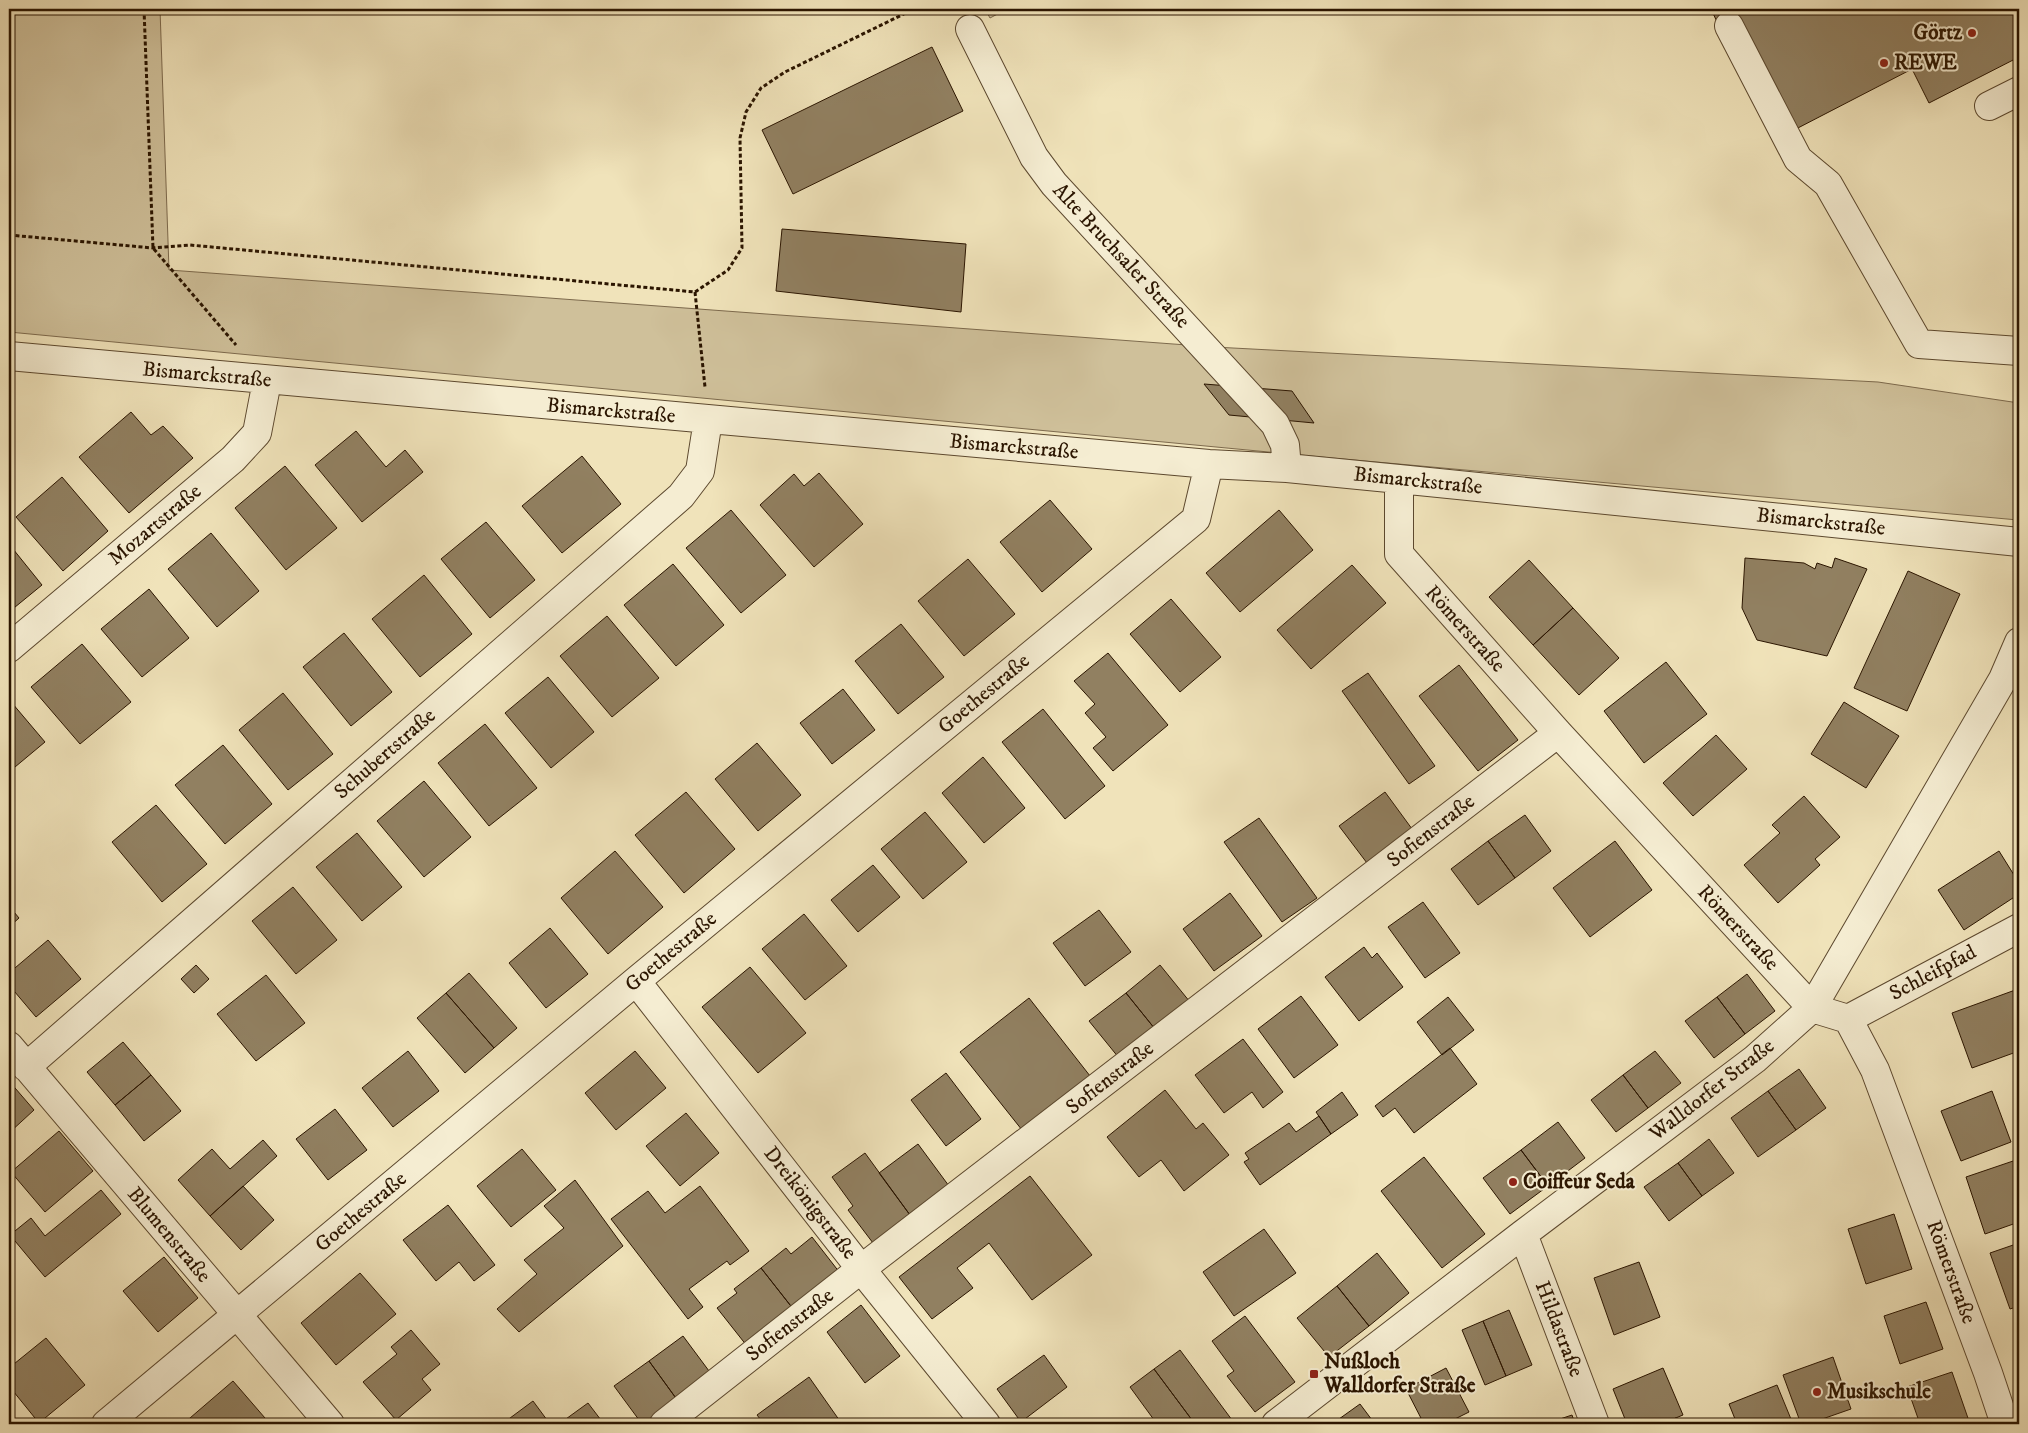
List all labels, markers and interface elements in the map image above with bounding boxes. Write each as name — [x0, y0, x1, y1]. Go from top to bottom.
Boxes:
place label: Görtz — [1914, 20, 1963, 46]
marker: Görtz — [1966, 27, 1978, 39]
place label: REWE — [1894, 50, 1957, 76]
marker: REWE — [1878, 57, 1890, 69]
street label: Alte Bruchsaler Straße — [1047, 178, 1195, 334]
street label: Bismarckstraße — [141, 356, 273, 394]
street label: Bismarckstraße — [545, 392, 677, 430]
street label: Bismarckstraße — [948, 428, 1080, 466]
street label: Bismarckstraße — [1352, 461, 1484, 501]
street label: Mozartstraße — [103, 478, 207, 571]
street label: Bismarckstraße — [1755, 502, 1887, 542]
street label: Römerstraße — [1419, 580, 1511, 678]
street label: Goethestraße — [933, 648, 1035, 740]
street label: Schubertstraße — [329, 703, 441, 805]
street label: Sofienstraße — [1382, 788, 1480, 873]
street label: Römerstraße — [1692, 880, 1785, 977]
street label: Goethestraße — [620, 906, 722, 998]
street label: Schleifpfad — [1885, 939, 1981, 1007]
street label: Walldorfer Straße — [1644, 1033, 1780, 1147]
street label: Sofienstraße — [1061, 1035, 1159, 1120]
street label: Dreikönigstraße — [758, 1141, 862, 1265]
street label: Goethestraße — [310, 1166, 412, 1258]
place label: Coiffeur Seda — [1523, 1169, 1636, 1195]
marker: Coiffeur Seda — [1507, 1176, 1519, 1188]
street label: Blumenstraße — [121, 1182, 217, 1288]
street label: Römerstraße — [1920, 1217, 1982, 1328]
street label: Hildastraße — [1529, 1277, 1589, 1381]
street label: Sofienstraße — [741, 1282, 839, 1367]
place label: Nußloch Walldorfer Straße — [1323, 1349, 1476, 1399]
marker: Nußloch Walldorfer Straße — [1308, 1368, 1320, 1380]
place label: Musikschule — [1827, 1379, 1931, 1405]
marker: Musikschule — [1811, 1386, 1823, 1398]

